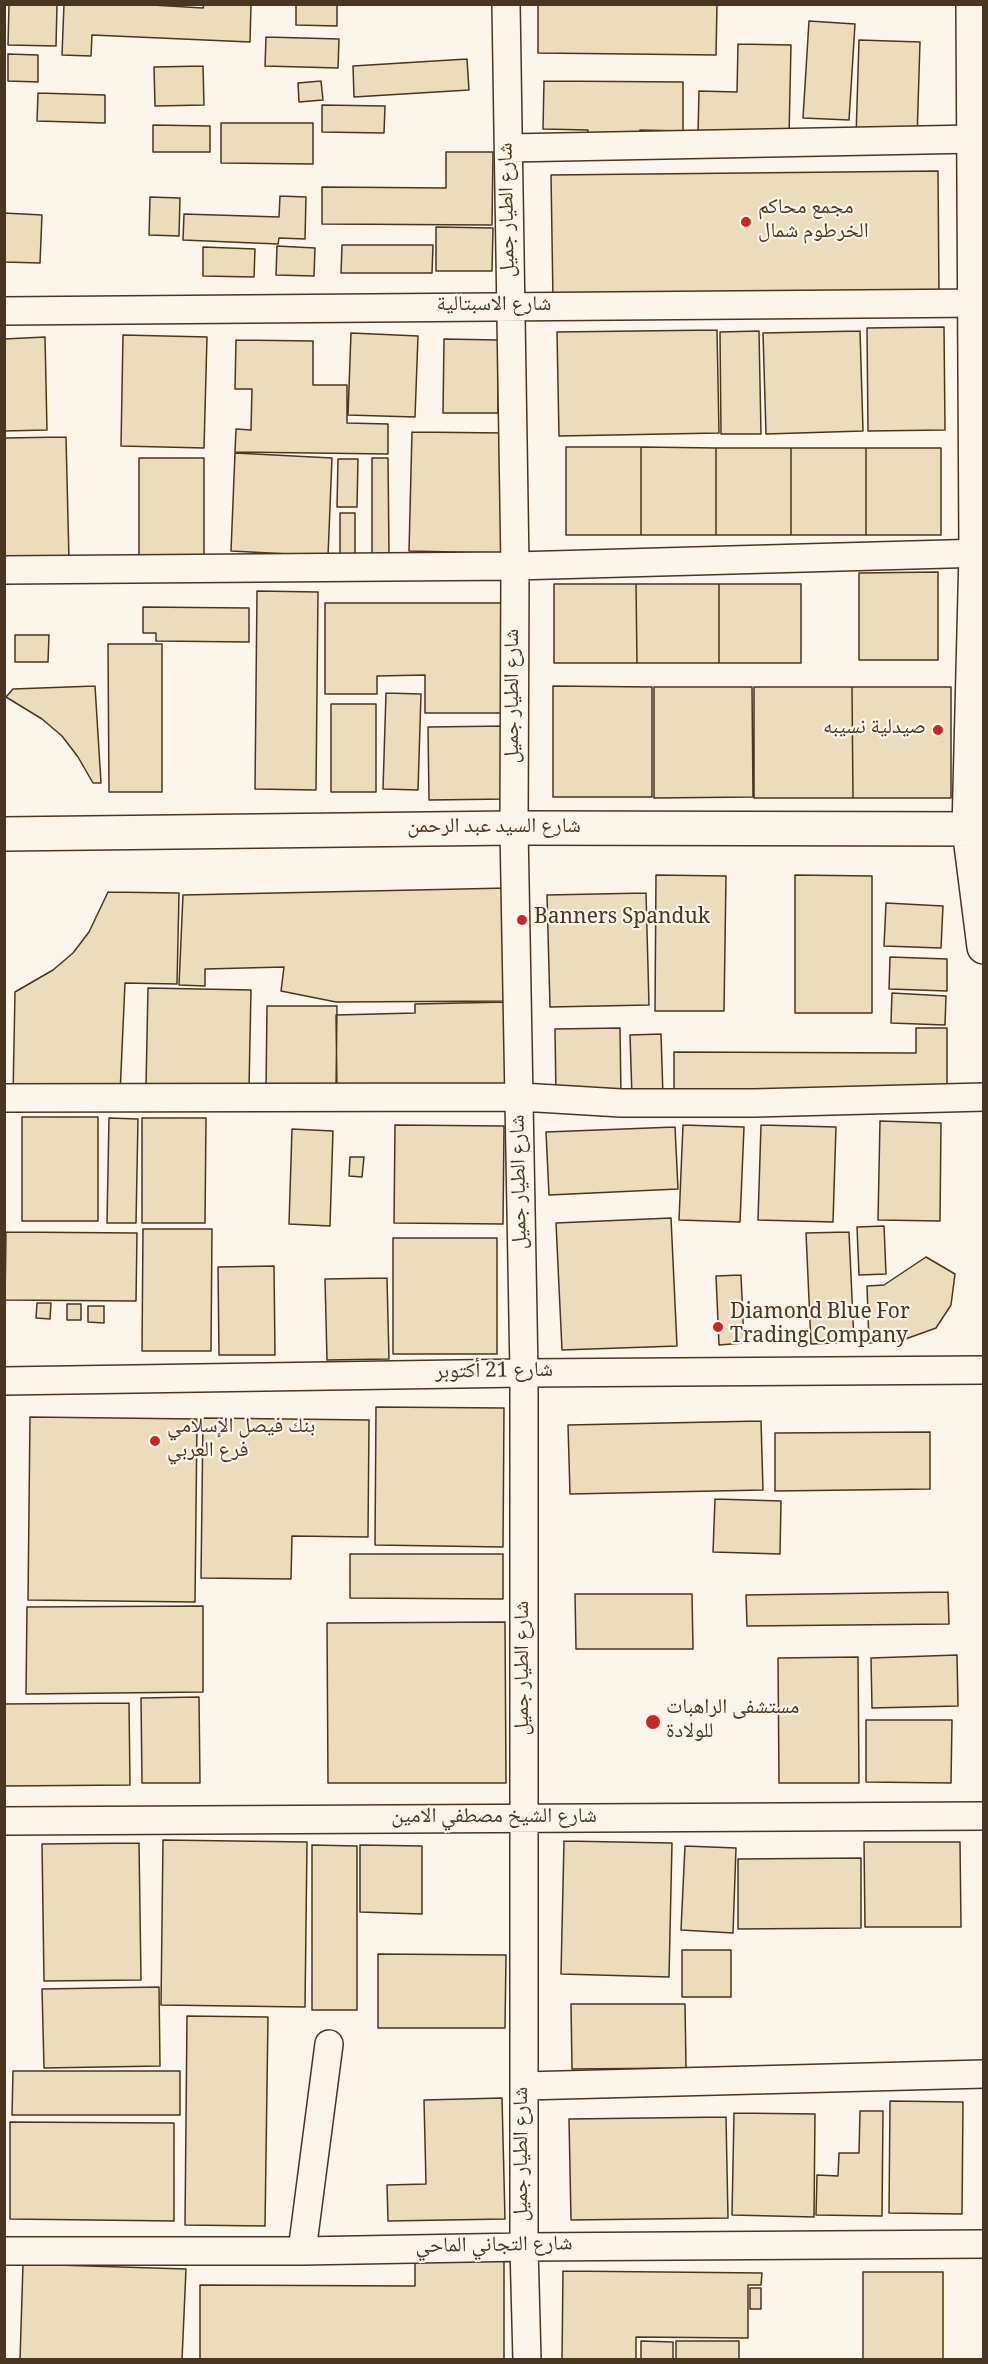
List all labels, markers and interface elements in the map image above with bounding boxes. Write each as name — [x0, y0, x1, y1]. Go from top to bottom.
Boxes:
street label: شارع الطيار جميل — [496, 142, 524, 278]
place label: مجمع محاكم الخرطوم شمال — [758, 197, 869, 247]
marker: مجمع محاكم الخرطوم شمال — [739, 215, 753, 229]
street label: شارع الاسبتالية — [437, 294, 551, 320]
street label: شارع الطيار جميل — [502, 629, 528, 763]
place label: صيدلية نسيبه — [823, 717, 926, 743]
marker: صيدلية نسيبه — [931, 723, 945, 737]
street label: شارع السيد عبد الرحمن — [407, 816, 581, 842]
place label: Banners Spanduk — [534, 907, 710, 933]
marker: Banners Spanduk — [515, 913, 529, 927]
street label: شارع الطيار جميل — [508, 1114, 536, 1250]
place label: Diamond Blue For Trading Company — [730, 1302, 910, 1352]
marker: Diamond Blue For Trading Company — [711, 1320, 725, 1334]
street label: شارع 21 أكتوبر — [435, 1360, 553, 1388]
place label: بنك فيصل الإسلامي فرع العربي — [167, 1416, 315, 1466]
marker: بنك فيصل الإسلامي فرع العربي — [148, 1434, 162, 1448]
street label: شارع الطيار جميل — [512, 1601, 538, 1735]
place label: مستشفى الراهبات للولادة — [666, 1697, 799, 1747]
marker: مستشفى الراهبات للولادة — [644, 1713, 662, 1731]
street label: شارع الشيخ مصطفي الامين — [391, 1806, 597, 1832]
street label: شارع الطيار جميل — [511, 2087, 537, 2221]
street label: شارع التجاني الماحي — [415, 2234, 573, 2262]

